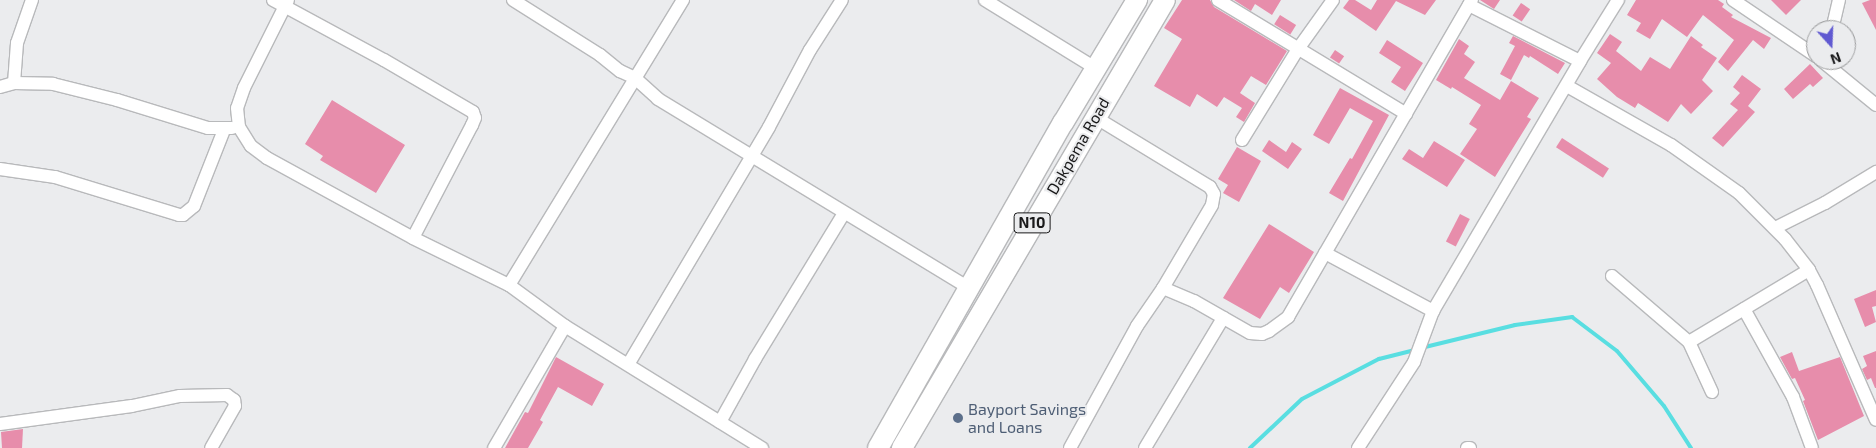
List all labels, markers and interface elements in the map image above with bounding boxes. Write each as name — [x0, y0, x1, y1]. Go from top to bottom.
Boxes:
north arrow — [1806, 20, 1856, 70]
text: N — [1828, 49, 1844, 68]
street label: Dakpema Road — [1043, 94, 1113, 198]
road number: N10 — [1013, 210, 1051, 236]
place label: Bayport Savings and Loans — [968, 399, 1086, 437]
marker: Bayport Savings and Loans — [952, 412, 964, 424]

